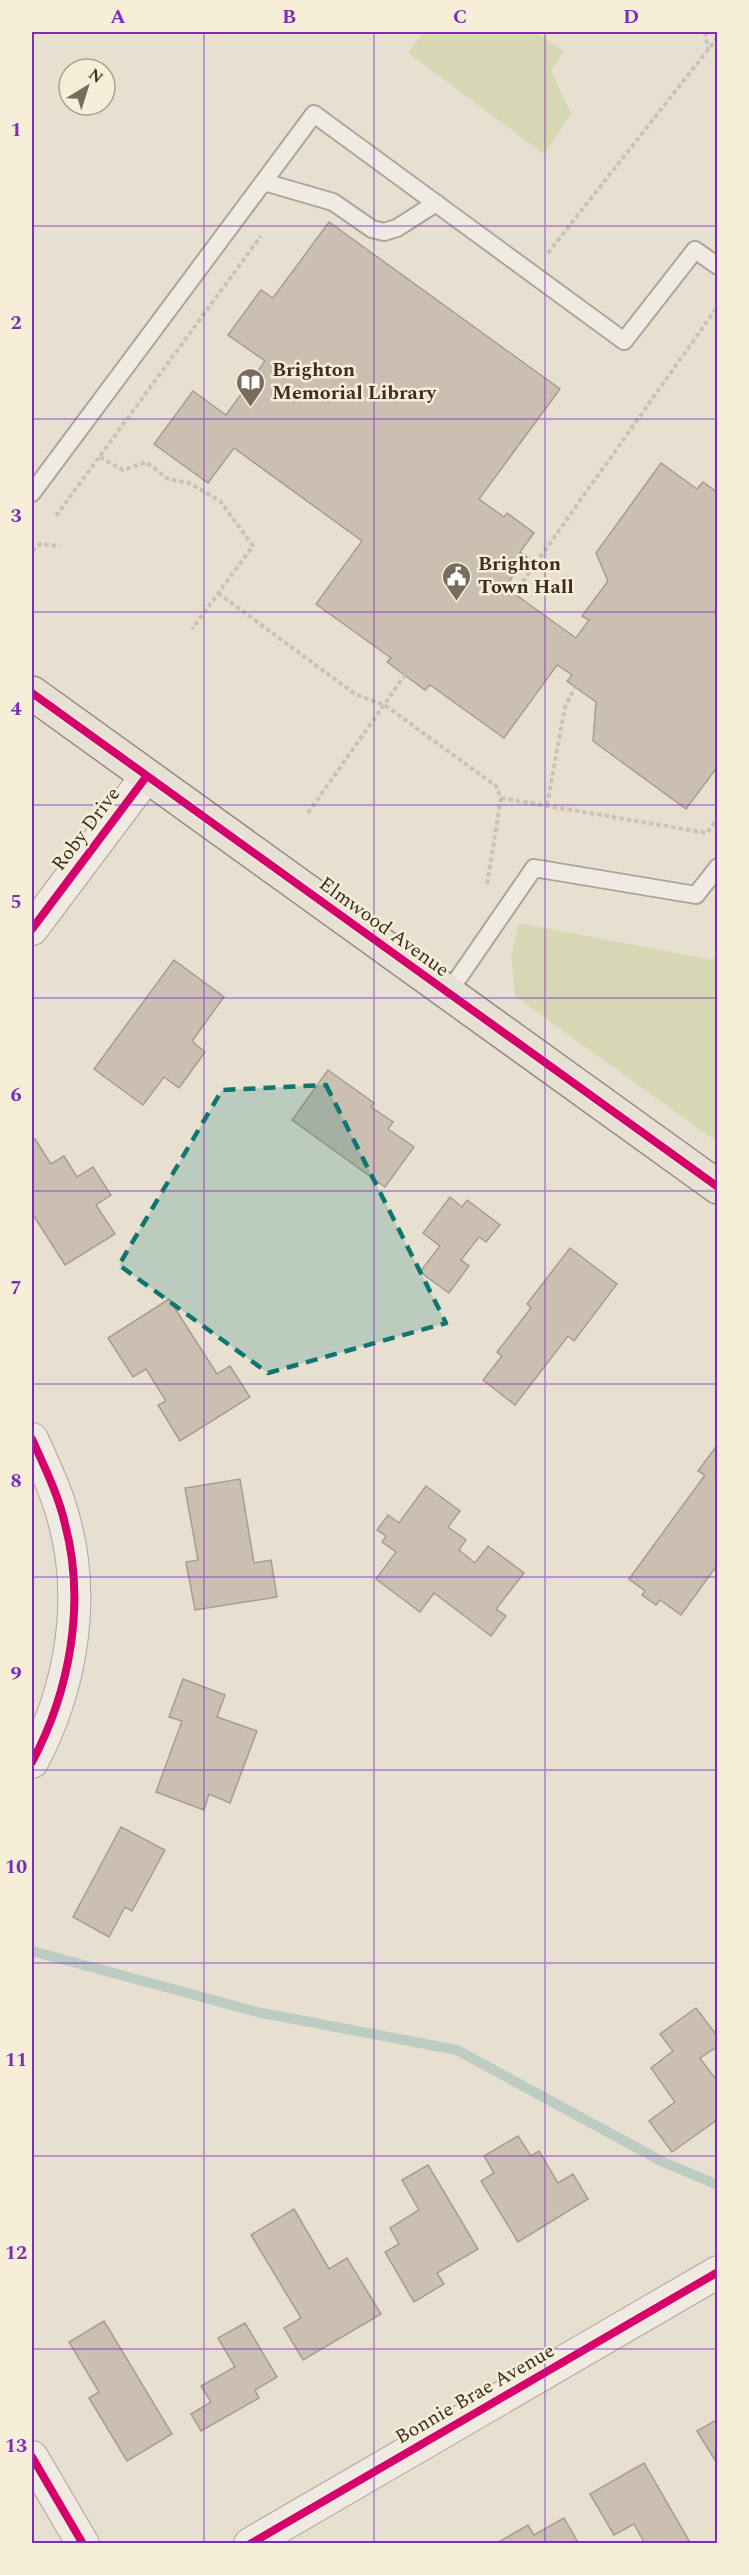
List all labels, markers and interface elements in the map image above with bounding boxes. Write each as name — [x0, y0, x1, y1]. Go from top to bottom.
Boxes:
text: A — [110, 2, 126, 32]
text: B — [282, 2, 296, 32]
text: C — [453, 2, 467, 32]
text: D — [623, 2, 639, 32]
north arrow — [57, 57, 117, 117]
text: N — [83, 62, 108, 89]
text: 1 — [10, 115, 22, 145]
text: 2 — [10, 308, 22, 338]
place label: Brighton Memorial Library — [272, 355, 438, 408]
library icon: Brighton Memorial Library — [235, 366, 267, 408]
text: 3 — [10, 501, 22, 531]
place label: Brighton Town Hall — [478, 549, 574, 602]
public building icon: Brighton Town Hall — [441, 560, 473, 602]
text: 4 — [10, 694, 22, 724]
street label: Roby Drive — [44, 781, 128, 877]
street label: Elmwood Avenue — [312, 869, 456, 985]
text: 5 — [10, 887, 22, 917]
text: 6 — [10, 1080, 22, 1110]
text: 7 — [10, 1273, 22, 1303]
text: 8 — [10, 1466, 22, 1496]
text: 9 — [10, 1659, 22, 1689]
text: 10 — [5, 1852, 27, 1882]
text: 11 — [5, 2045, 27, 2075]
text: 12 — [5, 2238, 27, 2268]
street label: Bonnie Brae Avenue — [390, 2336, 560, 2452]
text: 13 — [5, 2431, 27, 2461]

